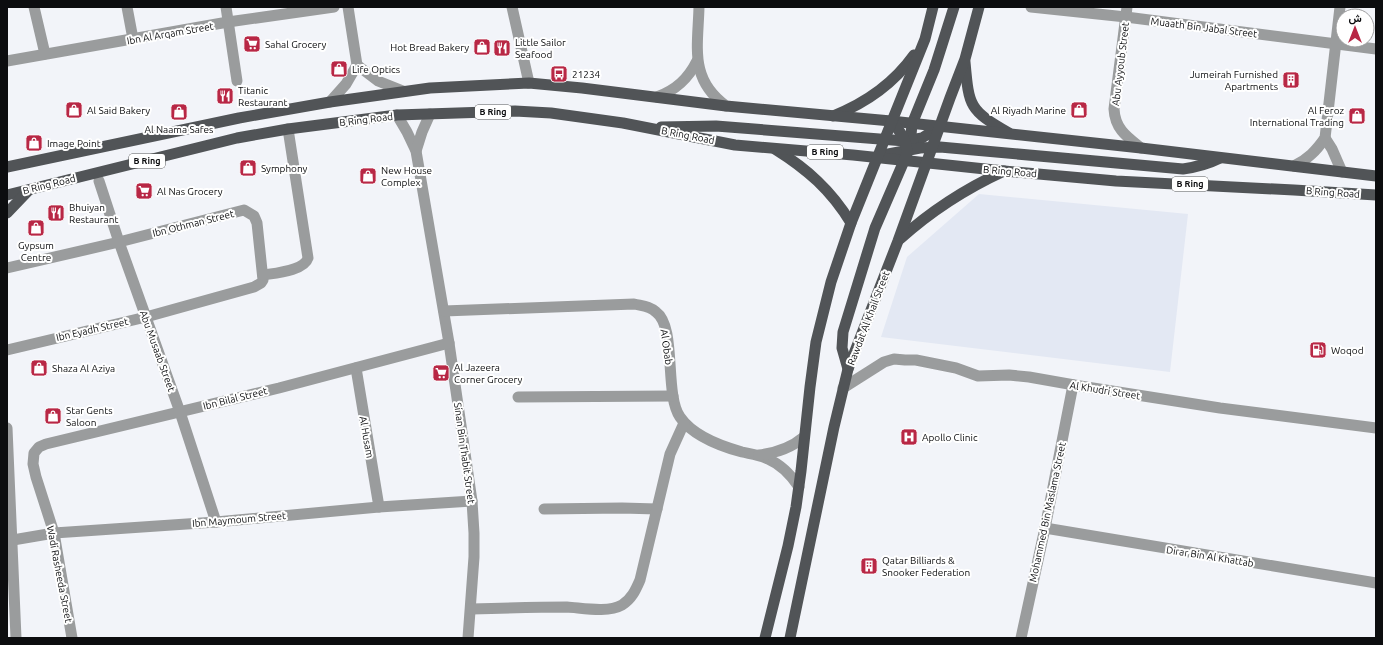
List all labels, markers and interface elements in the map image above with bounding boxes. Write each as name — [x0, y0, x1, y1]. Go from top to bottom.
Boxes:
north arrow — [1335, 8, 1375, 48]
text: ش — [1348, 12, 1362, 25]
street label: Muaath Bin Jabal Street — [1150, 16, 1258, 39]
street label: Ibn Al Arqam Street — [126, 20, 214, 47]
street label: Abu Ayyoub Street — [1110, 22, 1131, 107]
supermarket icon: Sahal Grocery — [242, 34, 262, 54]
shop icon: Hot Bread Bakery — [472, 37, 492, 57]
place label: Little Sailor Seafood — [515, 37, 566, 60]
restaurant icon: Little Sailor Seafood — [492, 38, 512, 58]
place label: Sahal Grocery — [265, 39, 327, 50]
place label: Hot Bread Bakery — [390, 42, 469, 53]
shop icon: Life Optics — [329, 59, 349, 79]
place label: Life Optics — [352, 64, 400, 75]
bus stop icon: 21234 — [549, 64, 569, 84]
place label: 21234 — [572, 69, 601, 80]
place label: Jumeirah Furnished Apartments — [1190, 69, 1278, 92]
building icon: Jumeirah Furnished Apartments — [1281, 70, 1301, 90]
place label: Titanic Restaurant — [238, 85, 287, 108]
restaurant icon: Titanic Restaurant — [215, 86, 235, 106]
shop icon: Al Said Bakery — [64, 100, 84, 120]
shop icon: Al Riyadh Marine — [1069, 100, 1089, 120]
shop icon: Al Naama Safes — [169, 102, 189, 122]
place label: Al Said Bakery — [87, 105, 150, 116]
road number: B Ring — [475, 105, 511, 119]
place label: Al Riyadh Marine — [991, 105, 1066, 116]
place label: Al Feroz International Trading — [1250, 105, 1344, 128]
shop icon: Al Feroz International Trading — [1347, 106, 1367, 126]
street label: B Ring Road — [339, 111, 394, 128]
place label: Al Naama Safes — [145, 124, 213, 135]
street label: B Ring Road — [660, 125, 716, 146]
shop icon: Image Point — [24, 133, 44, 153]
place label: Image Point — [47, 138, 101, 149]
road number: B Ring — [807, 145, 843, 159]
road number: B Ring — [129, 154, 165, 168]
shop icon: Symphony — [238, 158, 258, 178]
place label: Symphony — [261, 163, 308, 174]
street label: B Ring Road — [983, 164, 1038, 179]
place label: New House Complex — [381, 165, 432, 188]
shop icon: New House Complex — [358, 166, 378, 186]
street label: B Ring Road — [22, 173, 77, 196]
road number: B Ring — [1172, 177, 1208, 191]
supermarket icon: Al Nas Grocery — [134, 181, 154, 201]
street label: B Ring Road — [1306, 185, 1360, 200]
place label: Al Nas Grocery — [157, 186, 223, 197]
place label: Bhuiyan Restaurant — [69, 202, 118, 225]
restaurant icon: Bhuiyan Restaurant — [46, 203, 66, 223]
street label: Ibn Othman Street — [151, 208, 235, 239]
shop icon: Gypsum Centre — [26, 218, 46, 238]
place label: Gypsum Centre — [18, 240, 54, 263]
street label: Rawdat Al Khail Street — [845, 270, 892, 367]
street label: Abu Musaab Street — [138, 309, 177, 393]
street label: Ibn Eyadh Street — [55, 316, 129, 343]
street label: Al Obab — [659, 328, 674, 366]
fuel station icon: Woqod — [1308, 340, 1328, 360]
place label: Woqod — [1331, 345, 1364, 356]
shop icon: Shaza Al Aziya — [29, 358, 49, 378]
place label: Al Jazeera Corner Grocery — [454, 362, 522, 385]
place label: Shaza Al Aziya — [52, 363, 115, 374]
supermarket icon: Al Jazeera Corner Grocery — [431, 363, 451, 383]
street label: Al Khudri Street — [1069, 379, 1141, 402]
street label: Ibn Bilal Street — [202, 385, 268, 412]
street label: Sinan Bin Thabit Street — [452, 402, 477, 504]
place label: Star Gents Saloon — [66, 405, 113, 428]
shop icon: Star Gents Saloon — [43, 406, 63, 426]
street label: Al Husam — [357, 415, 376, 459]
hospital icon: Apollo Clinic — [899, 427, 919, 447]
place label: Apollo Clinic — [922, 432, 978, 443]
street label: Mohammed Bin Maslama Street — [1027, 441, 1068, 583]
street label: Ibn Maymoum Street — [192, 510, 286, 529]
street label: Wadi Rasheeda Street — [45, 525, 74, 624]
street label: Dirar Bin Al Khattab — [1165, 544, 1255, 569]
place label: Qatar Billiards & Snooker Federation — [882, 555, 970, 578]
building icon: Qatar Billiards & Snooker Federation — [859, 556, 879, 576]

